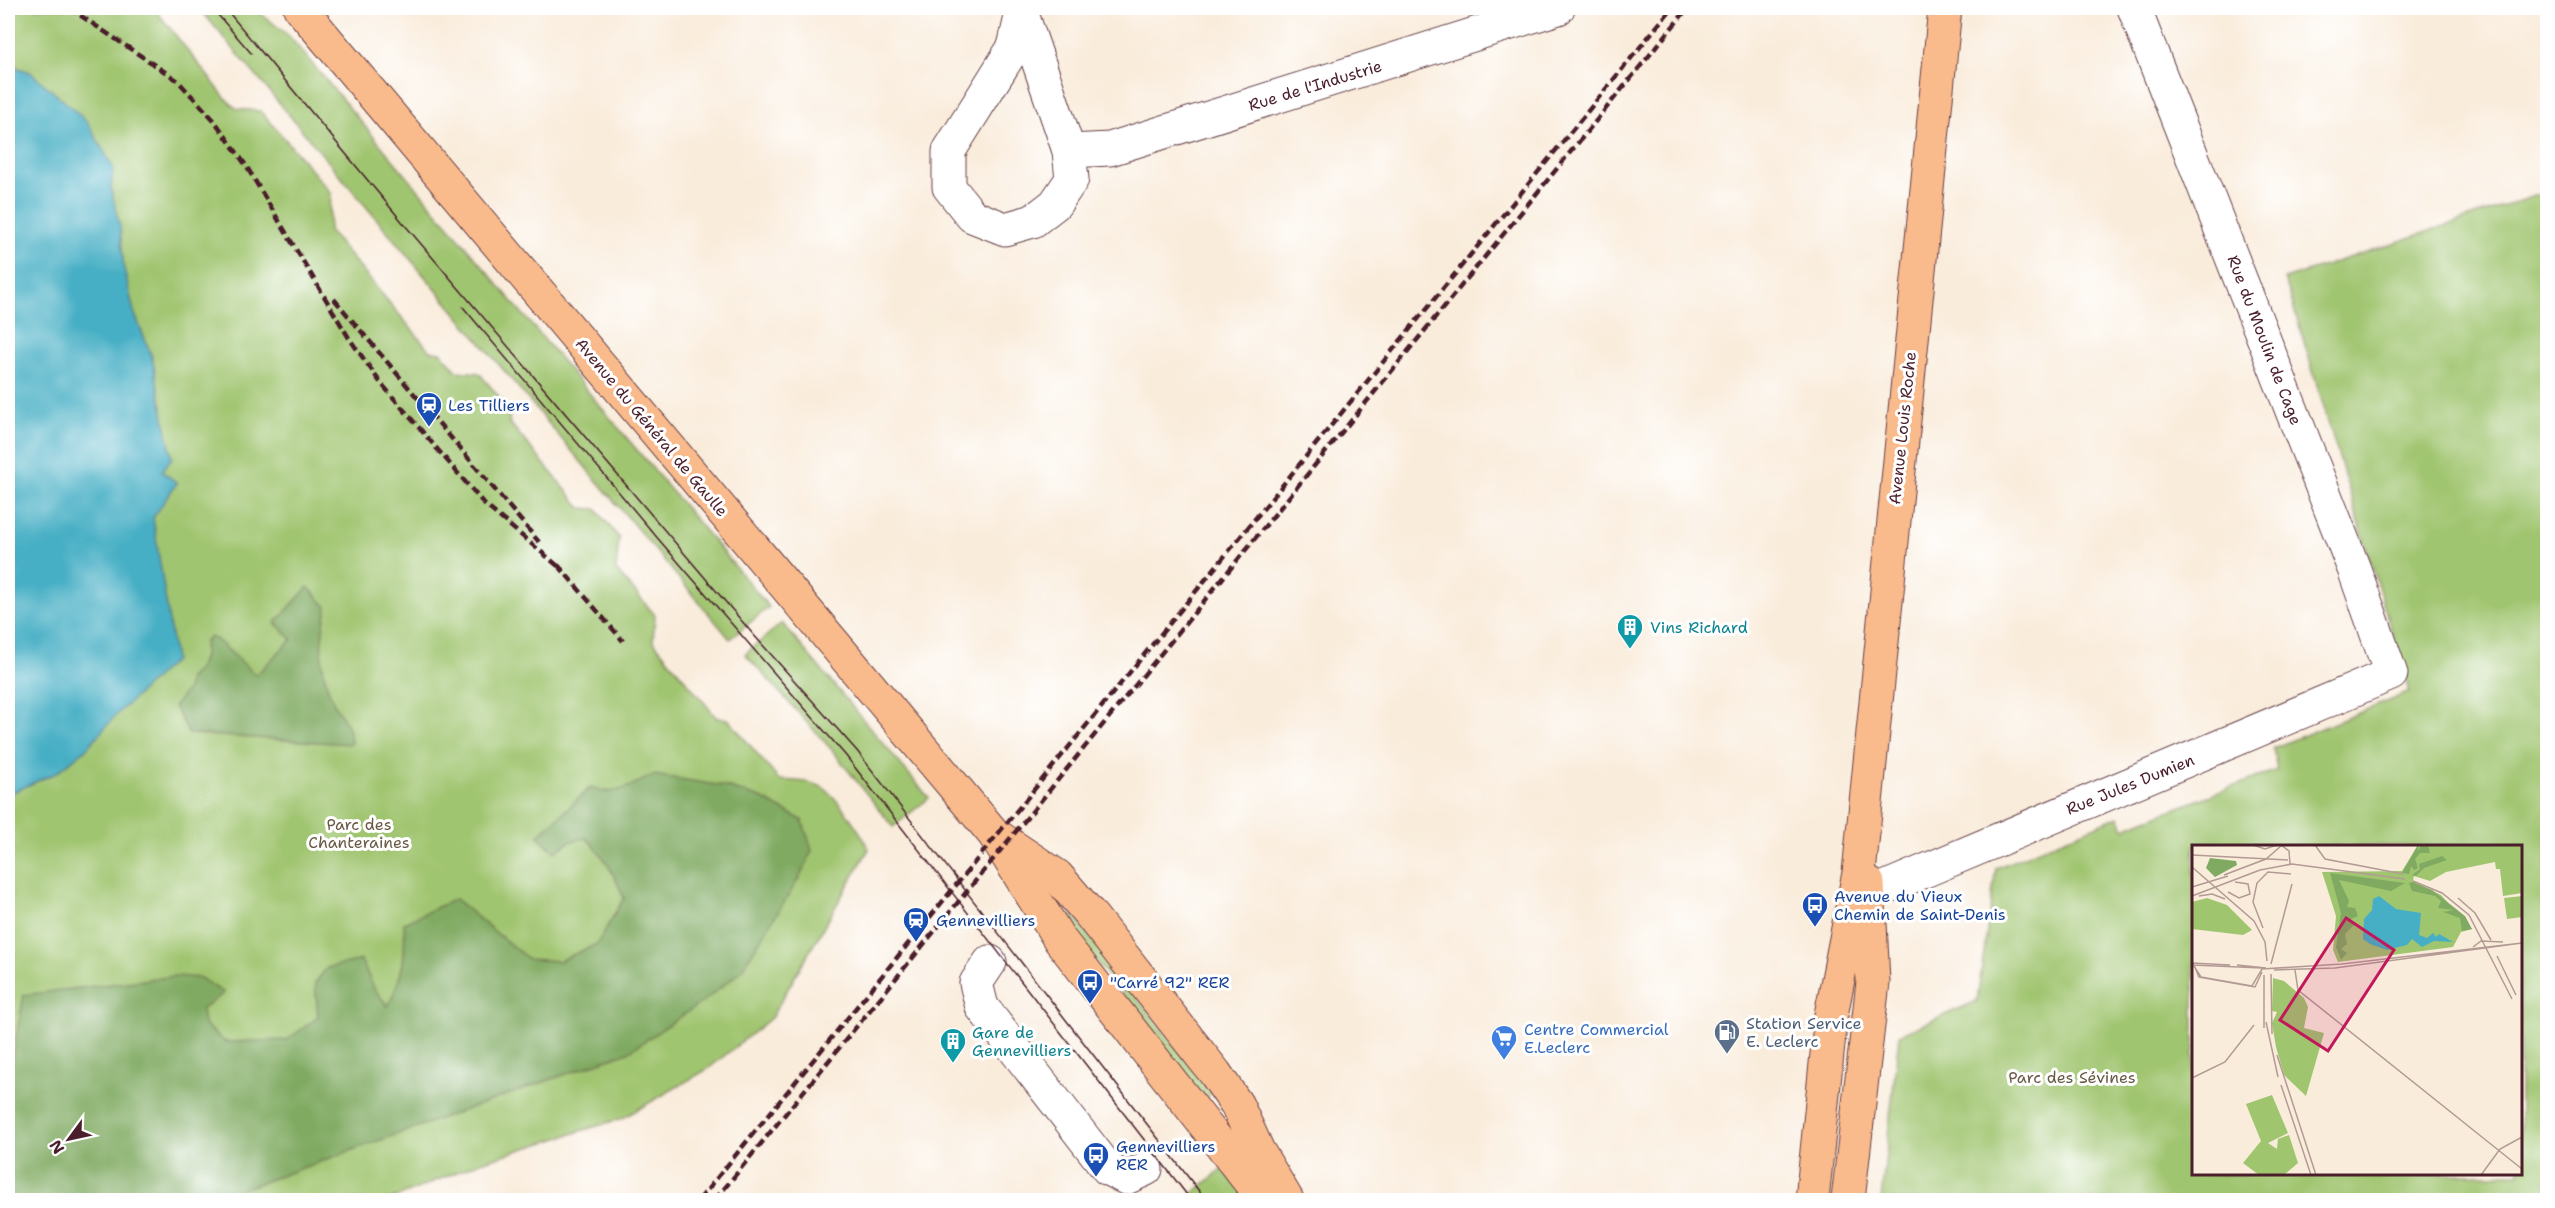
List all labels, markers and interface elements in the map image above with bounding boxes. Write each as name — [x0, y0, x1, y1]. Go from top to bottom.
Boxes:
street label: Rue de l'Industrie — [1246, 55, 1384, 116]
street label: Rue du Moulin de Cage — [2222, 252, 2307, 428]
street label: Avenue du Général de Gaulle — [571, 334, 733, 521]
street label: Avenue Louis Roche — [1884, 351, 1921, 506]
station icon: Les Tilliers — [414, 390, 444, 428]
place label: Les Tilliers — [448, 395, 530, 416]
building icon: Vins Richard — [1615, 612, 1645, 650]
place label: Vins Richard — [1650, 617, 1748, 638]
street label: Rue Jules Dumien — [2063, 749, 2198, 820]
park label: Parc des Chanteraines — [308, 814, 410, 853]
inset map — [2192, 845, 2522, 1175]
place label: Avenue du Vieux Chemin de Saint-Denis — [1834, 886, 2006, 925]
bus stop icon: Avenue du Vieux Chemin de Saint-Denis — [1800, 890, 1830, 928]
station icon: Gennevilliers — [901, 905, 931, 943]
place label: Gennevilliers — [936, 910, 1036, 931]
bus stop icon: "Carré 92" RER — [1075, 967, 1105, 1005]
place label: "Carré 92" RER — [1110, 972, 1229, 993]
place label: Station Service E. Leclerc — [1746, 1013, 1862, 1052]
fuel station icon: Station Service E. Leclerc — [1712, 1017, 1742, 1055]
place label: Centre Commercial E.Leclerc — [1524, 1019, 1669, 1058]
place label: Gare de Gennevilliers — [972, 1022, 1072, 1061]
supermarket icon: Centre Commercial E.Leclerc — [1489, 1023, 1519, 1061]
building icon: Gare de Gennevilliers — [938, 1026, 968, 1064]
park label: Parc des Sévines — [2008, 1067, 2136, 1088]
north arrow — [39, 1109, 99, 1169]
text: N — [45, 1136, 69, 1158]
place label: Gennevilliers RER — [1116, 1136, 1216, 1175]
bus stop icon: Gennevilliers RER — [1081, 1140, 1111, 1178]

